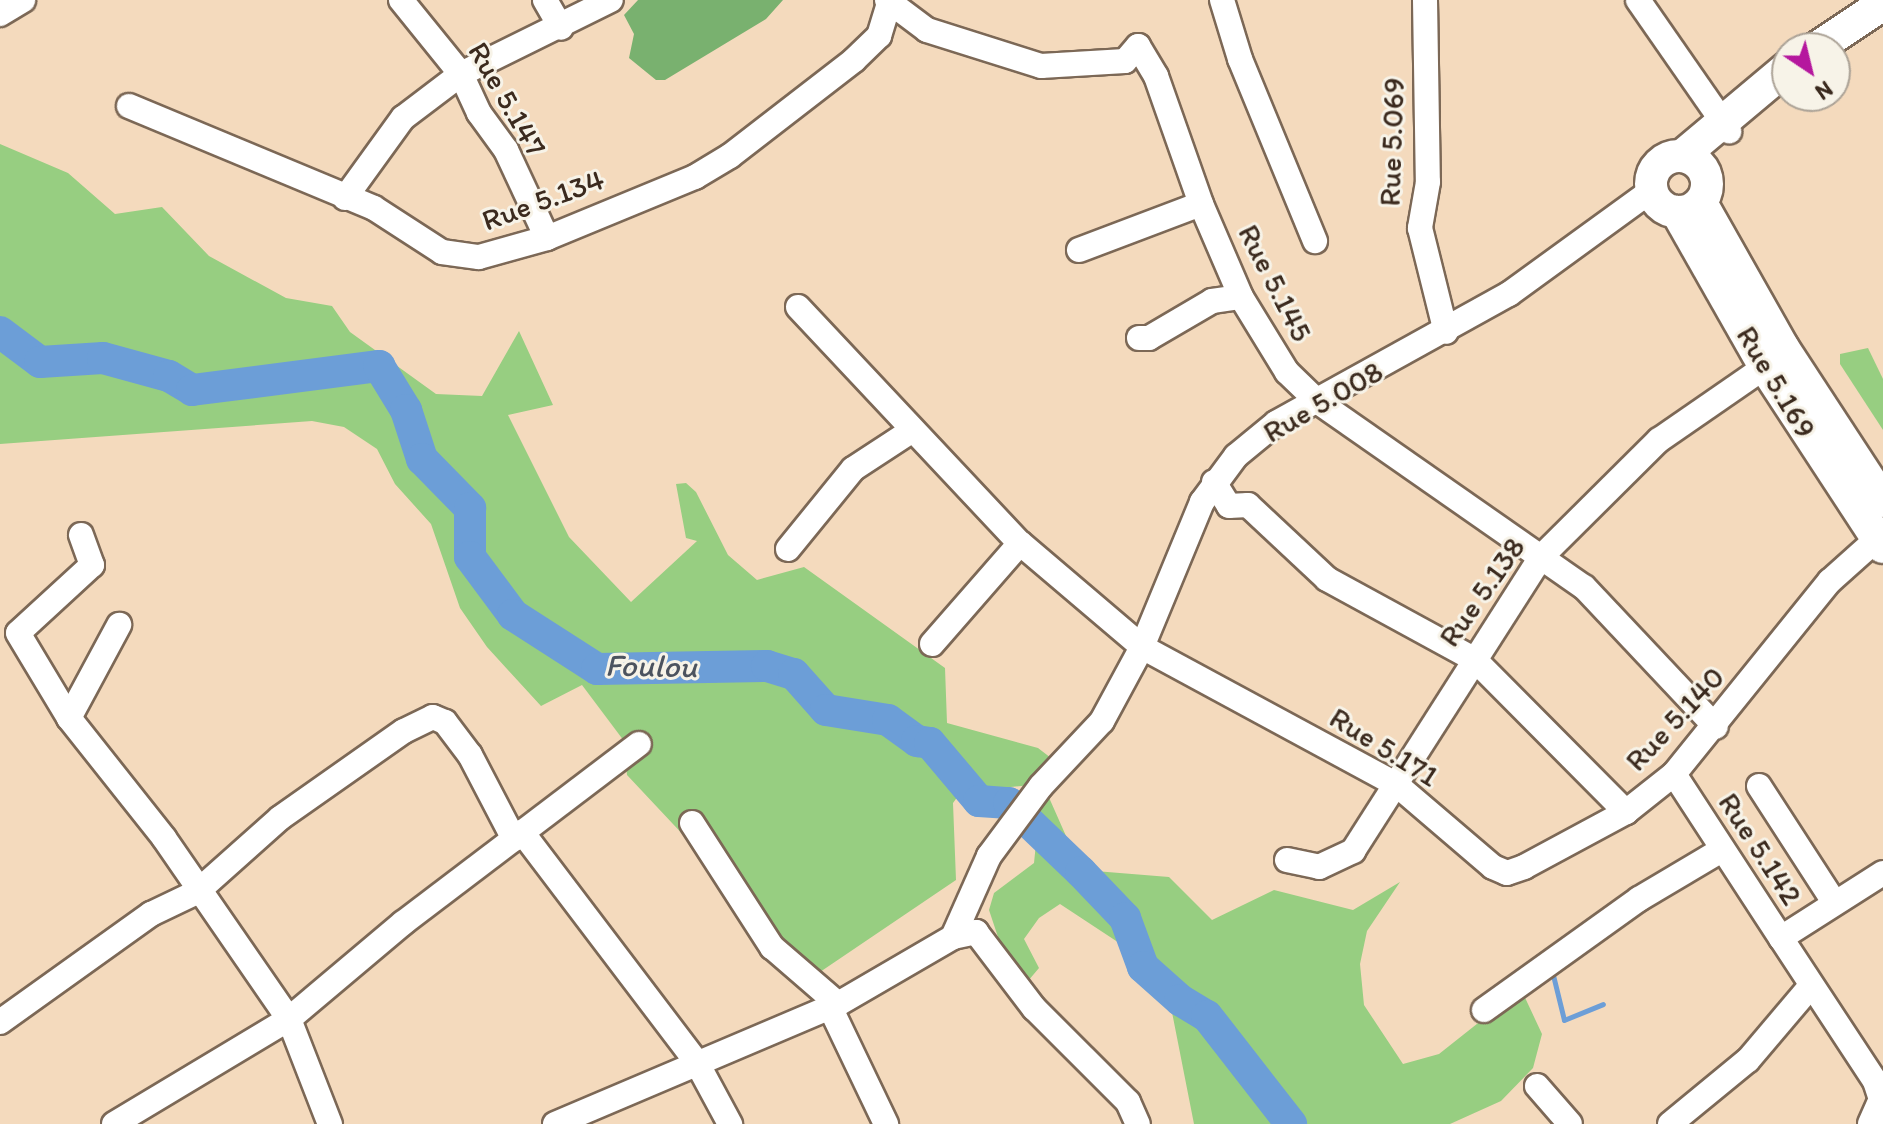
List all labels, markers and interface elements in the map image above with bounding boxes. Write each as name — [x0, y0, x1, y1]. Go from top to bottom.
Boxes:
north arrow — [1771, 32, 1851, 112]
street label: Rue 5.147 — [460, 36, 554, 162]
text: N — [1810, 75, 1838, 106]
street label: Rue 5.069 — [1372, 77, 1412, 207]
street label: Rue 5.134 — [477, 161, 609, 239]
street label: Rue 5.145 — [1230, 218, 1320, 348]
street label: Rue 5.169 — [1729, 319, 1823, 445]
street label: Rue 5.008 — [1257, 353, 1389, 451]
street label: Rue 5.138 — [1431, 530, 1533, 654]
water label: Foulou — [605, 646, 697, 686]
street label: Rue 5.140 — [1618, 659, 1732, 779]
street label: Rue 5.171 — [1323, 700, 1445, 794]
street label: Rue 5.142 — [1710, 786, 1810, 912]

